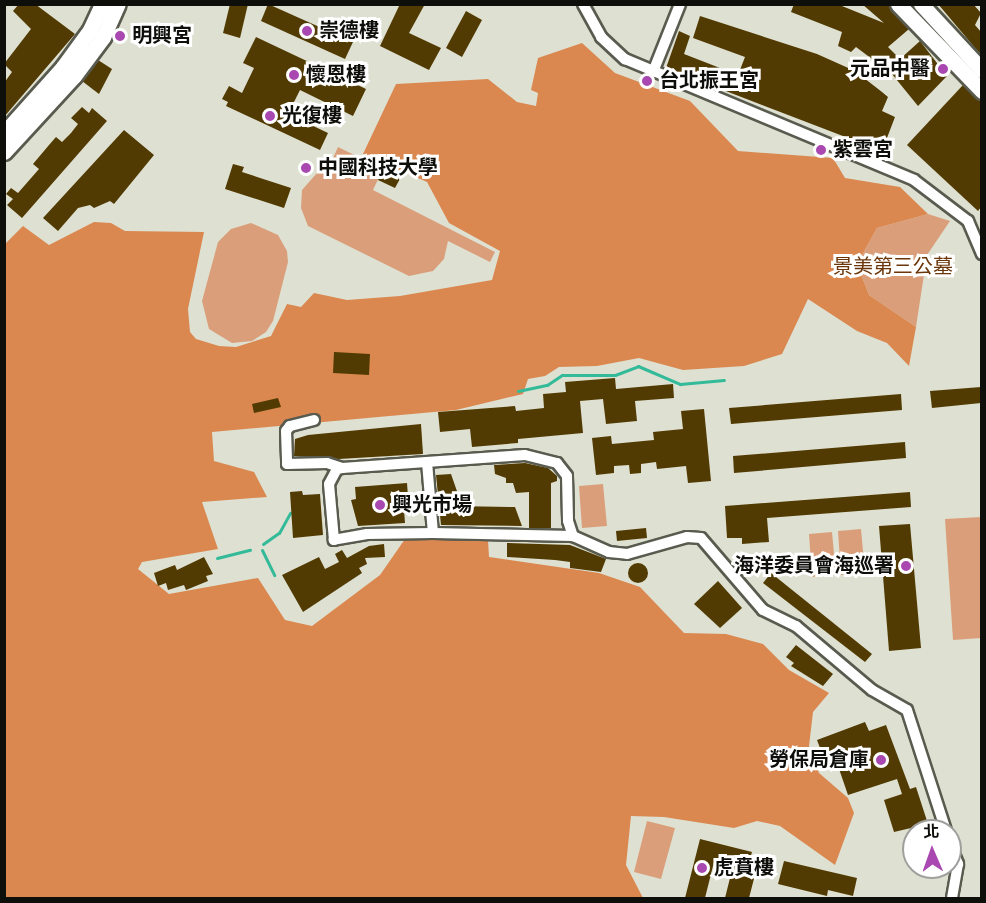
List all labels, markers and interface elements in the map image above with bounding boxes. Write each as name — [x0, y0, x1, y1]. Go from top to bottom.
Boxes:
place label: 崇德樓 — [319, 19, 379, 43]
place label: 明興宮 — [132, 24, 192, 48]
marker: 崇德樓 — [300, 24, 314, 38]
marker: 明興宮 — [113, 29, 127, 43]
place label: 元品中醫 — [850, 57, 930, 81]
marker: 元品中醫 — [934, 60, 952, 78]
place label: 懷恩樓 — [306, 63, 366, 87]
marker: 懷恩樓 — [287, 68, 301, 82]
place label: 台北振王宮 — [659, 69, 759, 93]
marker: 台北振王宮 — [640, 74, 654, 88]
place label: 光復樓 — [282, 104, 342, 128]
marker: 光復樓 — [263, 109, 277, 123]
place label: 紫雲宮 — [833, 138, 893, 162]
marker: 紫雲宮 — [814, 143, 828, 157]
place label: 中國科技大學 — [318, 156, 438, 180]
marker: 中國科技大學 — [299, 161, 313, 175]
park label: 景美第三公墓 — [833, 255, 953, 279]
place label: 興光市場 — [392, 493, 472, 517]
marker: 興光市場 — [373, 498, 387, 512]
place label: 海洋委員會海巡署 — [734, 554, 894, 578]
marker: 海洋委員會海巡署 — [899, 559, 913, 573]
place label: 勞保局倉庫 — [769, 748, 869, 772]
marker: 勞保局倉庫 — [874, 753, 888, 767]
north arrow — [902, 819, 962, 879]
text: 北 — [923, 823, 940, 842]
place label: 虎賁樓 — [714, 856, 774, 880]
marker: 虎賁樓 — [695, 861, 709, 875]

